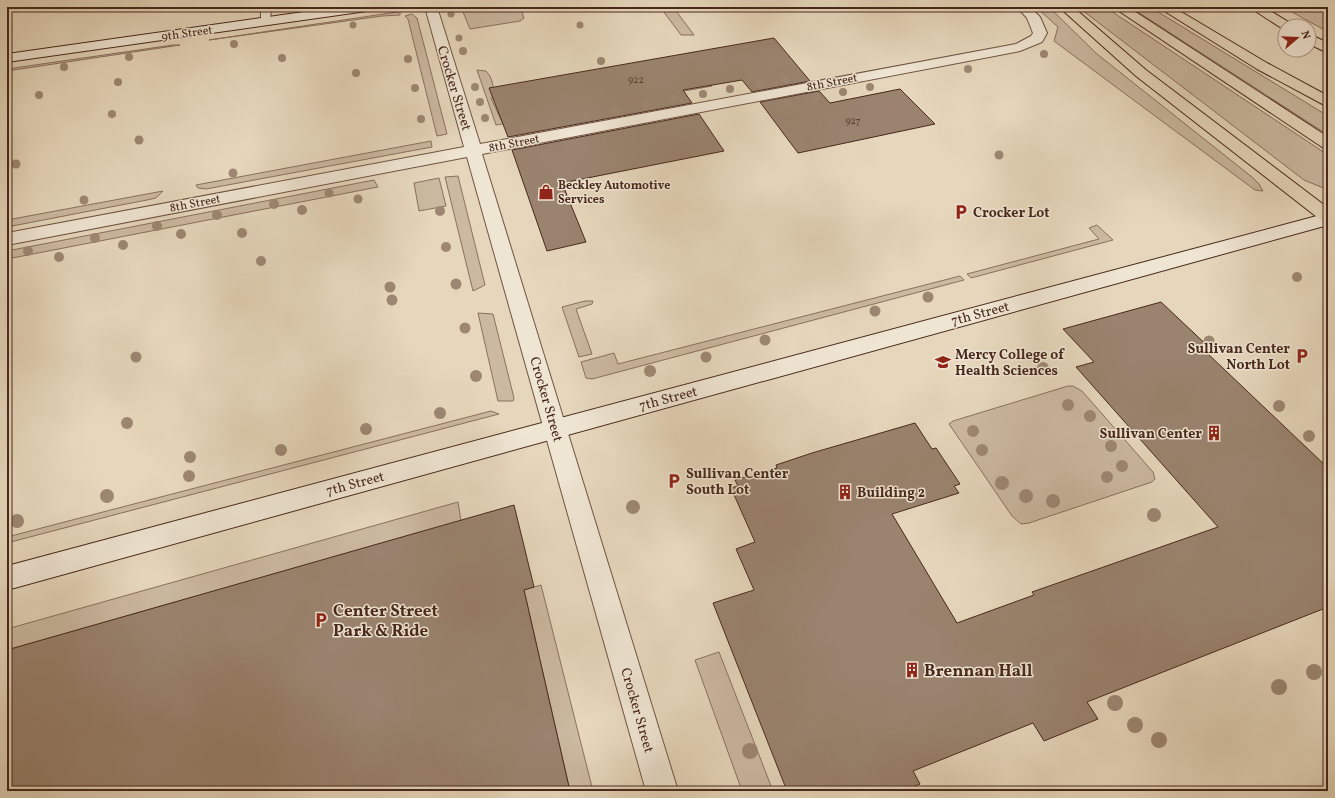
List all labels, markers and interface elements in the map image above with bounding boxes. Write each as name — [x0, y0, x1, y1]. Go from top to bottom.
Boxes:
north arrow — [1277, 18, 1317, 58]
street label: 9th Street — [161, 22, 214, 45]
text: N — [1297, 29, 1313, 41]
street label: Crocker Street — [432, 44, 476, 133]
street label: 8th Street — [805, 70, 859, 96]
house number: 922 — [628, 73, 644, 87]
house number: 927 — [845, 114, 861, 128]
street label: 8th Street — [487, 131, 541, 157]
place label: Beckley Automotive Services — [558, 178, 670, 208]
shop icon: Beckley Automotive Services — [537, 183, 555, 201]
street label: 8th Street — [168, 191, 222, 217]
parking icon: Crocker Lot — [952, 203, 970, 221]
place label: Crocker Lot — [973, 204, 1050, 223]
street label: 7th Street — [949, 298, 1012, 331]
place label: Sullivan Center North Lot — [1188, 340, 1290, 375]
place label: Mercy College of Health Sciences — [955, 346, 1065, 381]
parking icon: Sullivan Center North Lot — [1293, 347, 1311, 365]
school or university icon: Mercy College of Health Sciences — [934, 353, 952, 371]
street label: Crocker Street — [524, 355, 567, 444]
street label: 7th Street — [637, 383, 700, 416]
building icon: Sullivan Center — [1205, 424, 1223, 442]
place label: Sullivan Center — [1100, 425, 1202, 444]
place label: Sullivan Center South Lot — [686, 465, 789, 500]
street label: 7th Street — [324, 468, 387, 501]
parking icon: Sullivan Center South Lot — [665, 472, 683, 490]
building icon: Building 2 — [836, 483, 854, 501]
place label: Building 2 — [857, 484, 925, 503]
place label: Center Street Park & Ride — [333, 600, 438, 643]
parking icon: Center Street Park & Ride — [312, 611, 330, 629]
place label: Brennan Hall — [924, 660, 1033, 683]
building icon: Brennan Hall — [903, 661, 921, 679]
street label: Crocker Street — [615, 666, 658, 755]

